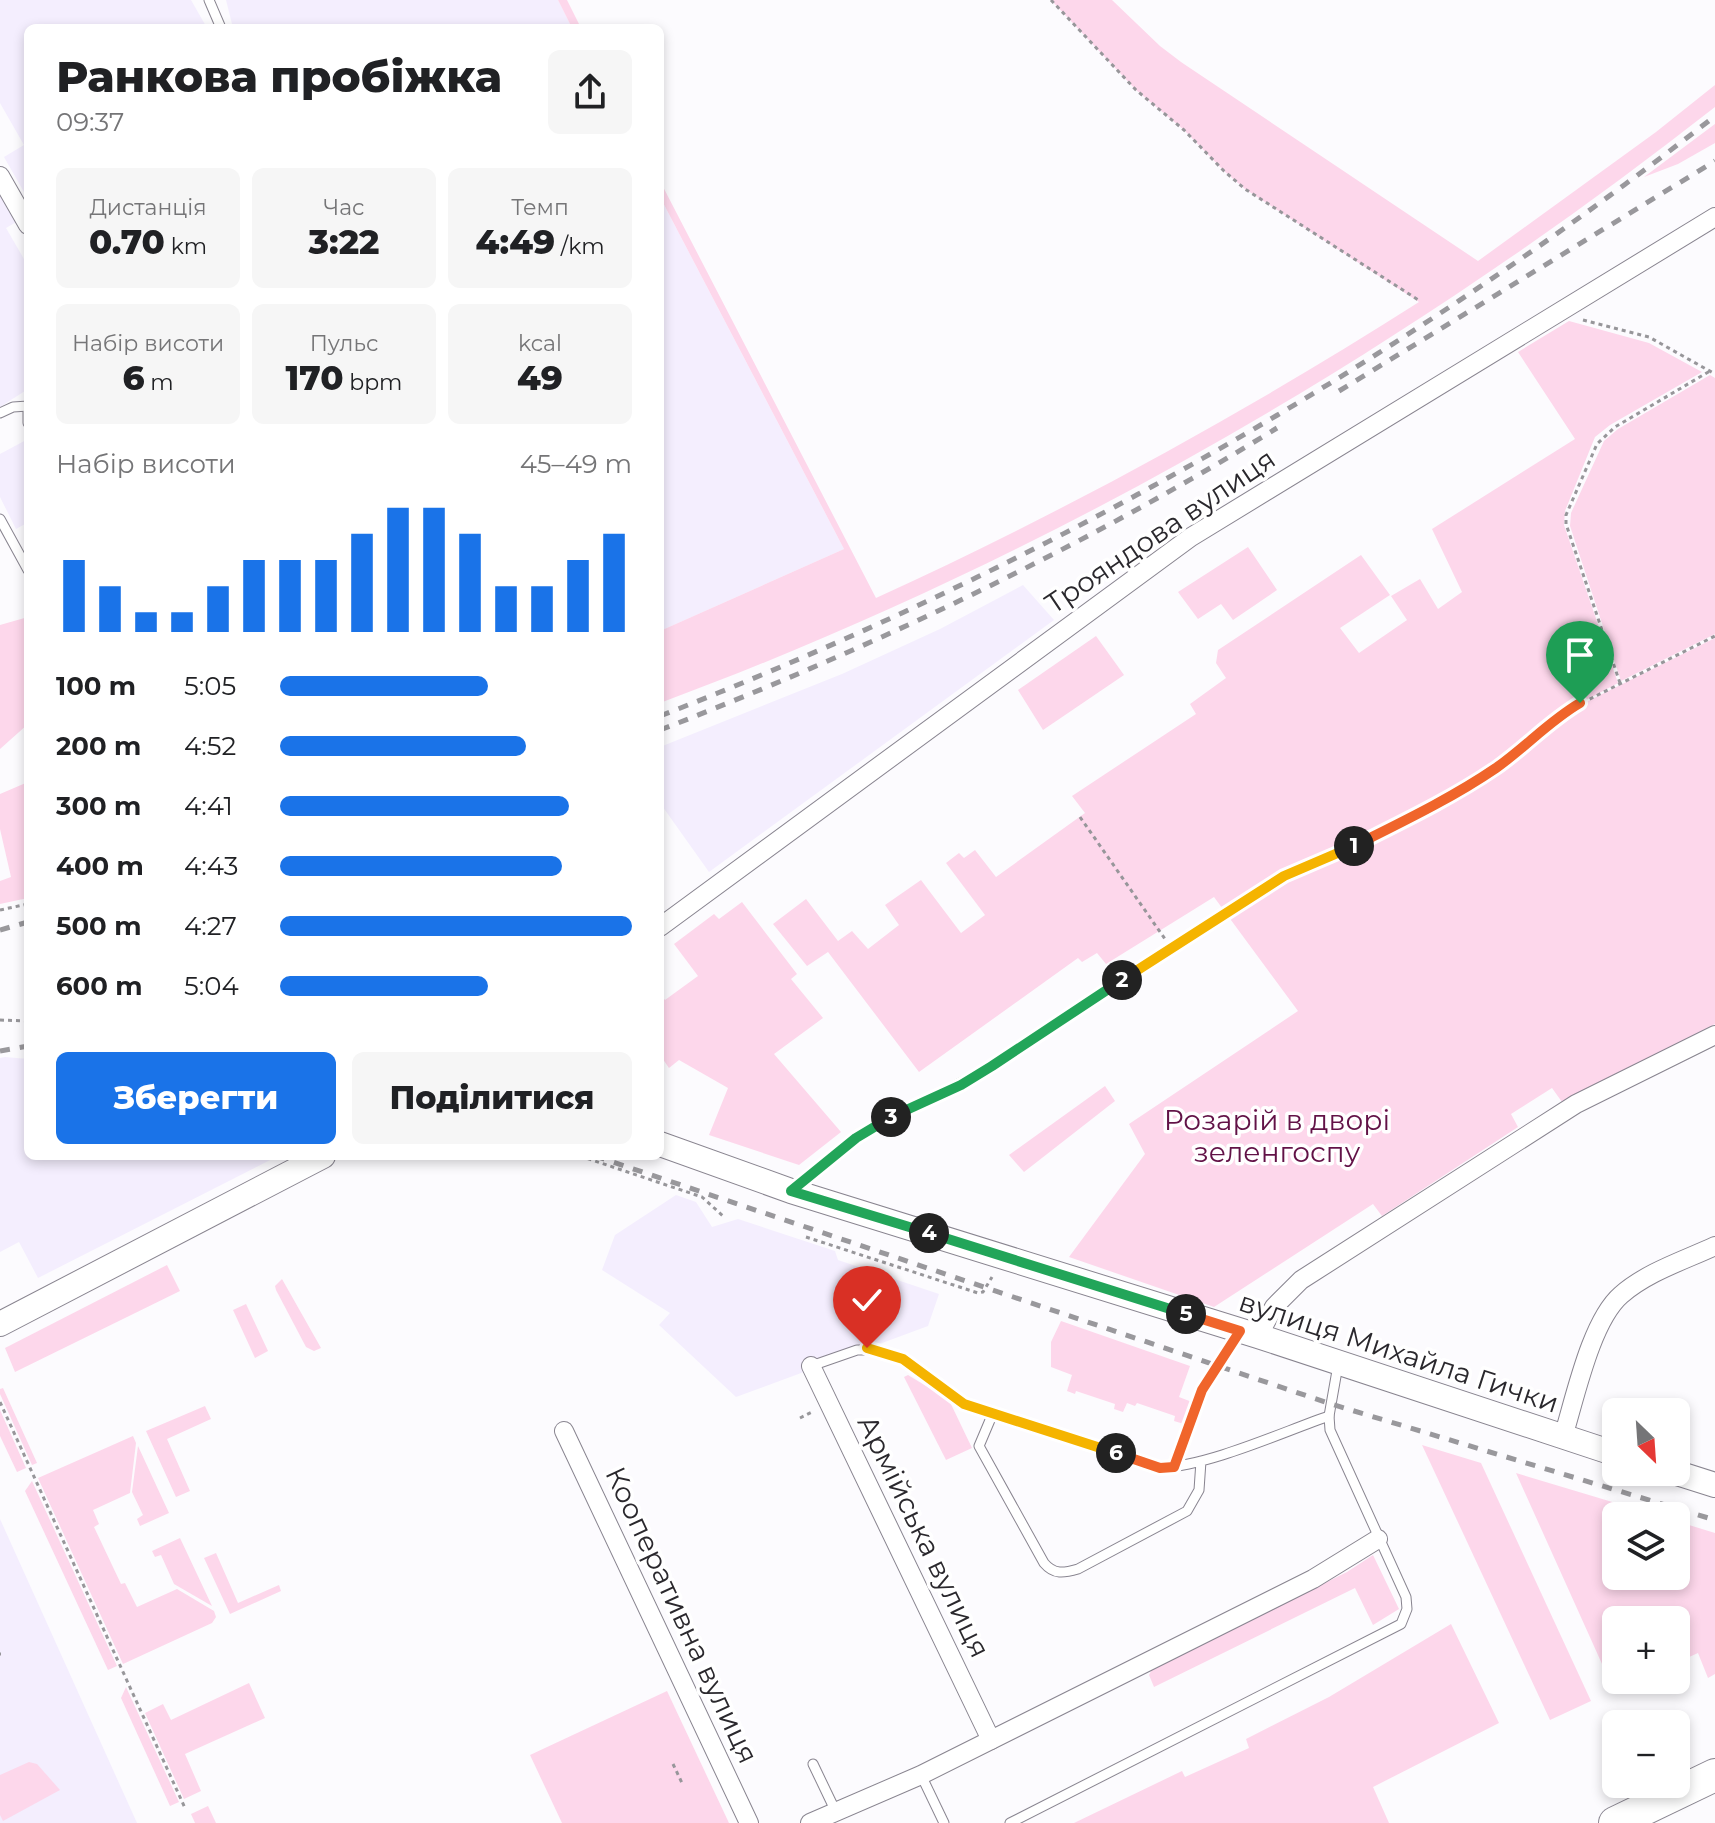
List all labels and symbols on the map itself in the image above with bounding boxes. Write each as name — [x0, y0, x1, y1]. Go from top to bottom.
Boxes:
street label: Трояндова вулиця — [1038, 441, 1282, 621]
pin — [1546, 621, 1614, 703]
pin: 1 — [1334, 826, 1374, 866]
pin: 2 — [1102, 960, 1142, 1000]
pin: 3 — [871, 1097, 911, 1137]
park label: Розарій в дворі зеленгоспу — [1164, 1103, 1390, 1169]
pin: 4 — [909, 1213, 949, 1253]
pin — [833, 1266, 901, 1348]
street label: вулиця Михайла Гички — [1235, 1284, 1563, 1420]
pin: 5 — [1166, 1294, 1206, 1334]
north arrow — [1602, 1398, 1690, 1486]
street label: Армійська вулиця — [851, 1409, 997, 1663]
pin: 6 — [1096, 1433, 1136, 1473]
street label: Кооперативна вулиця — [598, 1461, 766, 1769]

